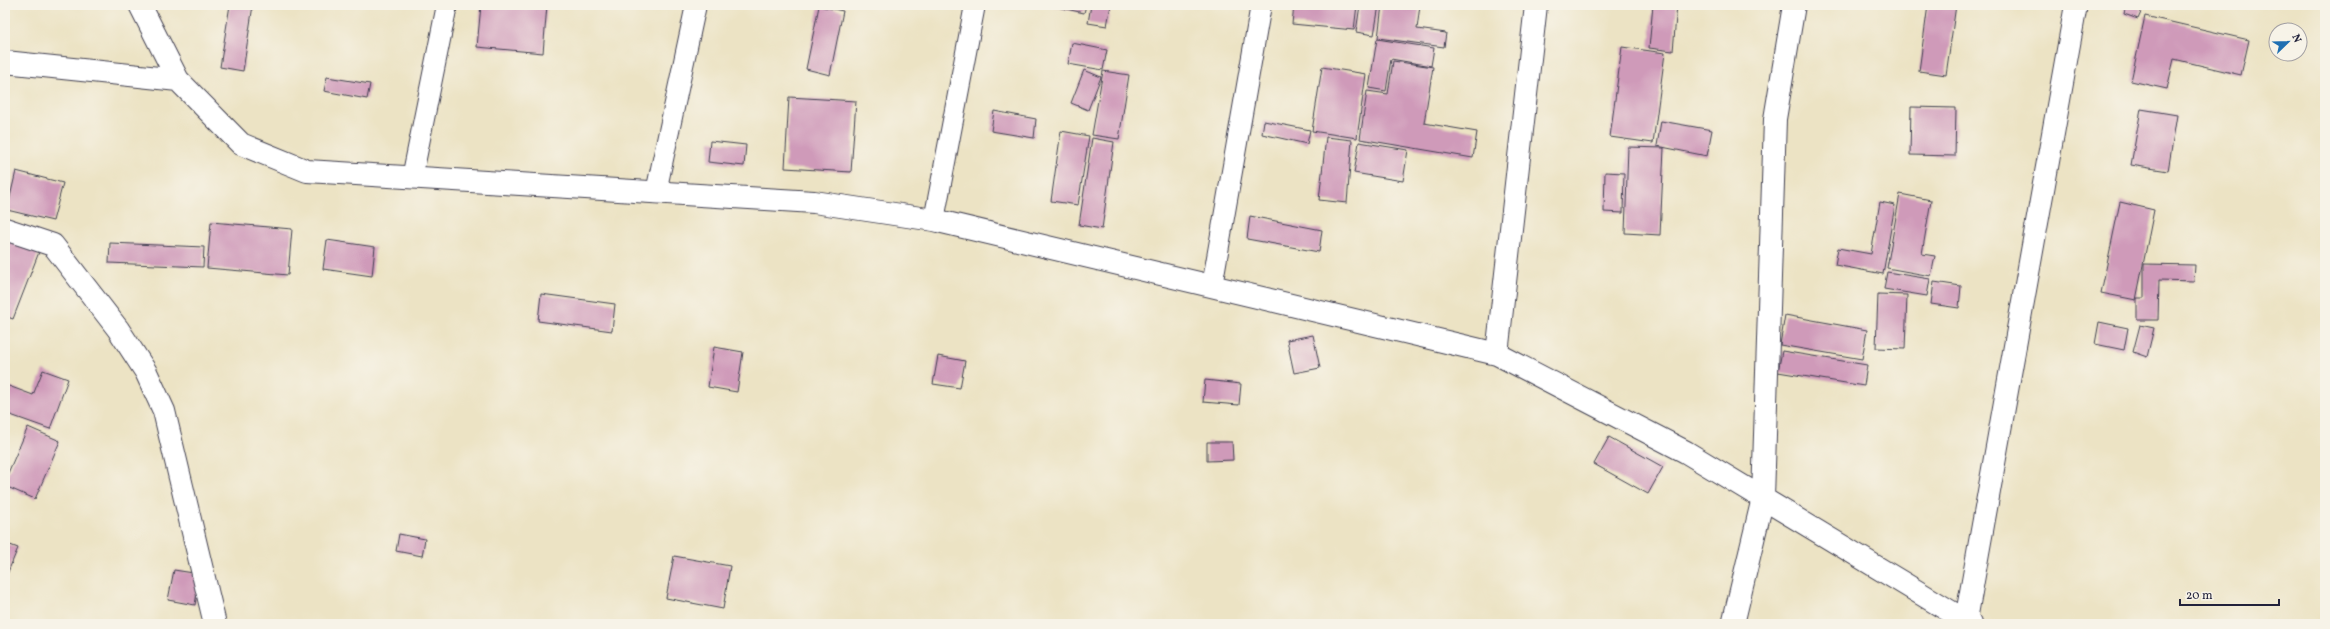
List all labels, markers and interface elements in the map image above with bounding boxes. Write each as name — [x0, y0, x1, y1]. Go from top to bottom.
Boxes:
north arrow — [2268, 22, 2308, 62]
text: N — [2287, 32, 2304, 45]
scale bar — [2180, 581, 2279, 607]
text: 20 m — [2186, 588, 2213, 604]

